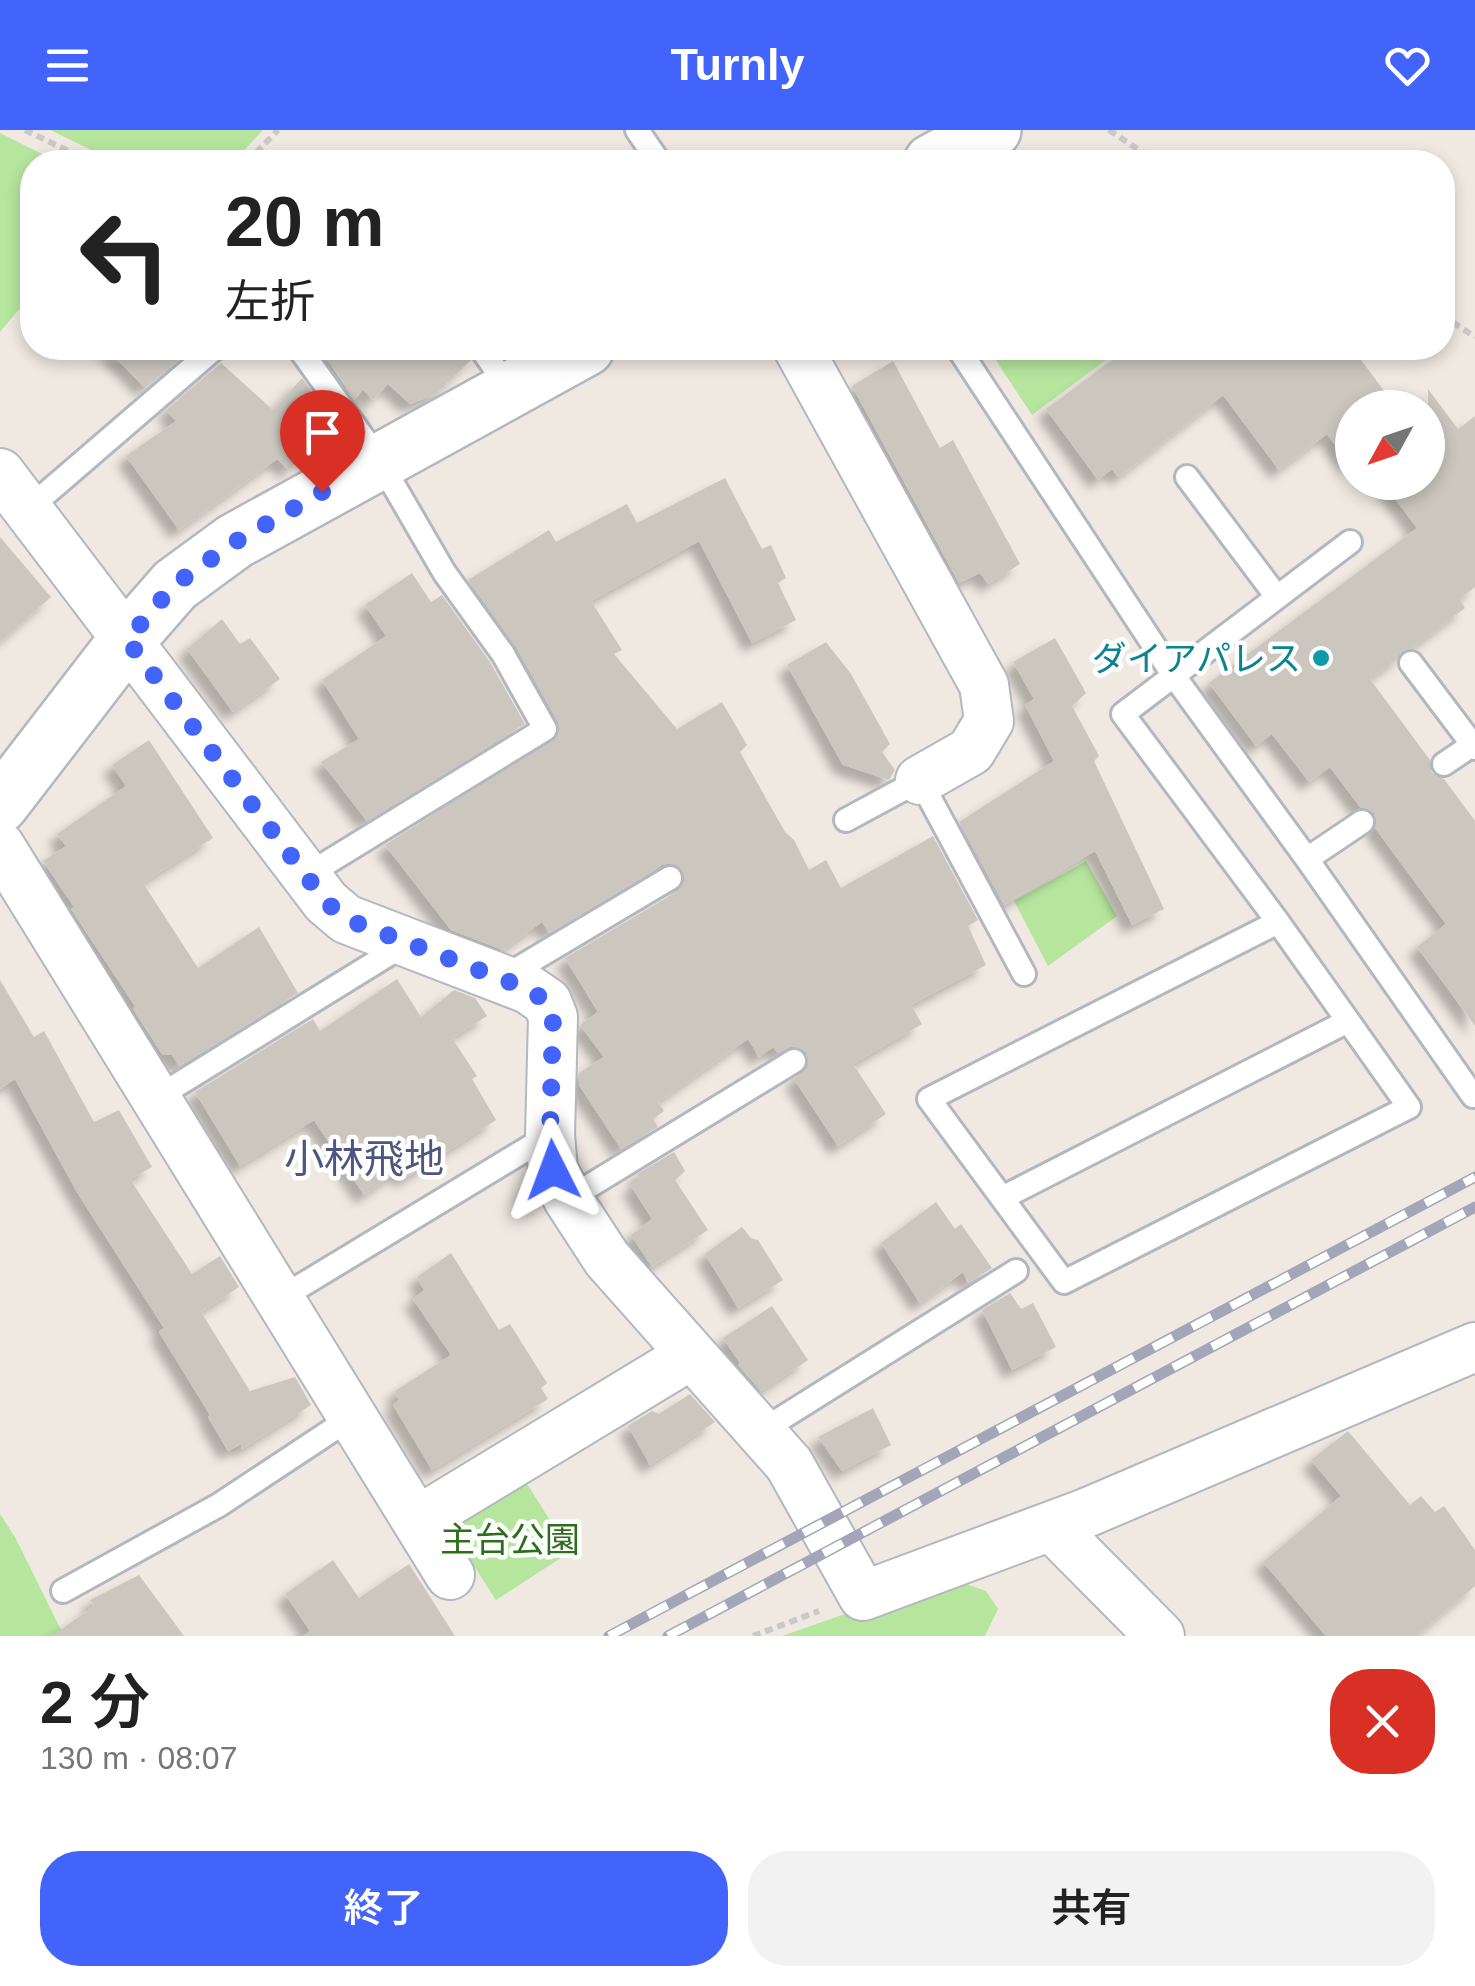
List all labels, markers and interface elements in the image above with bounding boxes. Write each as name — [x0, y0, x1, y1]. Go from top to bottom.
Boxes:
icon: menu — [40, 38, 95, 93]
icon: heart — [1380, 38, 1435, 93]
text: Turnly — [670, 39, 805, 90]
text: 20 m — [225, 183, 385, 261]
icon: left — [60, 190, 190, 320]
text: 左折 — [225, 276, 315, 327]
pin — [280, 390, 365, 493]
north arrow — [1335, 390, 1445, 500]
map controls — [1335, 390, 1445, 500]
icon: arrive — [295, 405, 350, 460]
place label: ダイアパレス — [1092, 639, 1301, 678]
marker: ダイアパレス — [1310, 647, 1332, 669]
position arrow — [501, 1118, 605, 1222]
district label: 小林飛地 — [284, 1137, 444, 1181]
park label: 主台公園 — [440, 1520, 580, 1559]
text: 2 分 — [40, 1669, 150, 1736]
button: close — [1330, 1669, 1435, 1774]
text: 130 m · 08:07 — [40, 1740, 237, 1776]
button: 終了 — [40, 1851, 728, 1966]
button: 共有 — [748, 1851, 1435, 1966]

